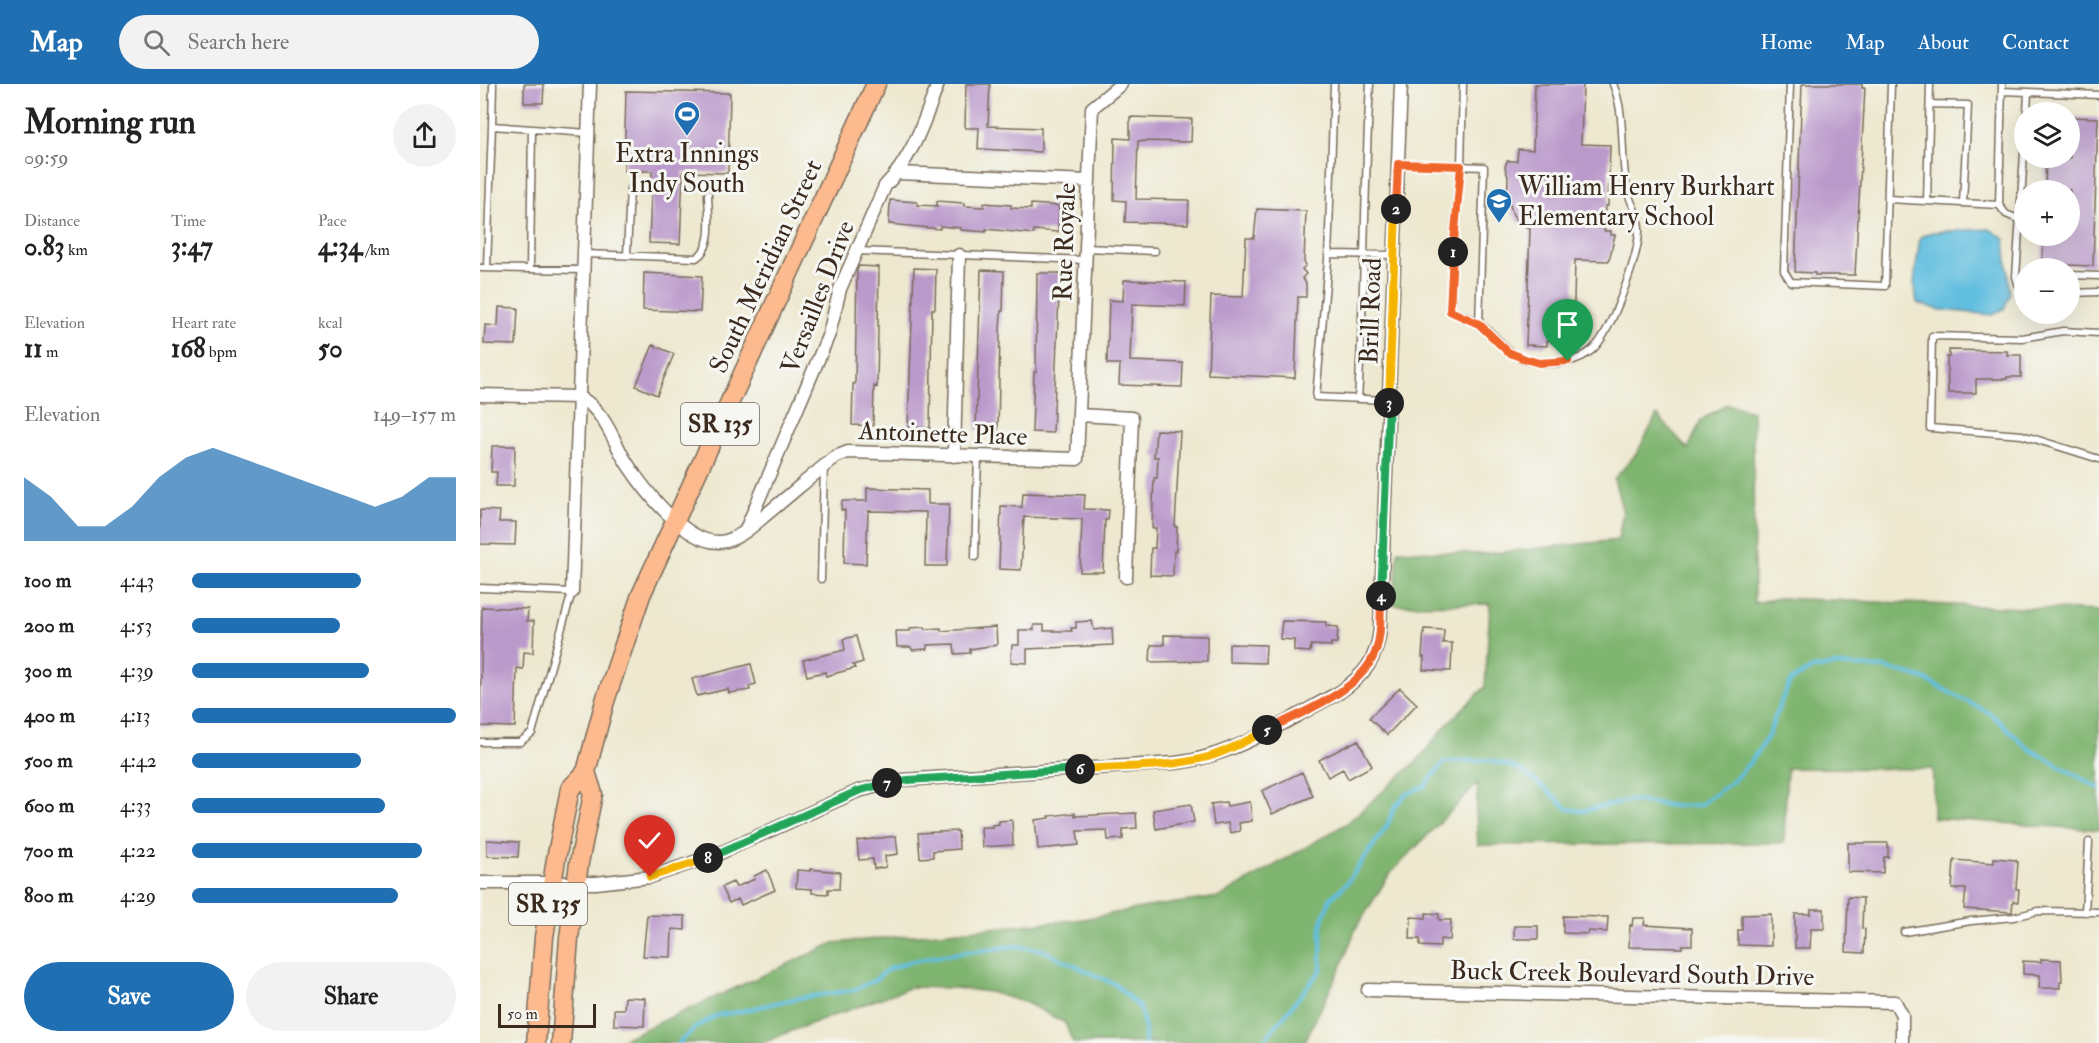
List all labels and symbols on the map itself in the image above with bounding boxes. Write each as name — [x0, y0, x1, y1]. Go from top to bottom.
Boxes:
sports icon: Extra Innings Indy South — [672, 99, 702, 137]
place label: Extra Innings Indy South — [615, 138, 759, 200]
street label: South Meridian Street — [702, 155, 829, 378]
place label: William Henry Burkhart Elementary School — [1517, 171, 1775, 233]
street label: Rue Royale — [1047, 182, 1083, 302]
school or university icon: William Henry Burkhart Elementary School — [1484, 186, 1514, 224]
pin: 2 — [1381, 194, 1411, 224]
street label: Versailles Drive — [774, 216, 862, 378]
pin: 1 — [1438, 237, 1468, 267]
street label: Brill Road — [1353, 257, 1389, 365]
pin — [1542, 299, 1593, 361]
pin: 3 — [1374, 388, 1404, 418]
road number: SR 135 — [681, 403, 759, 445]
street label: Antoinette Place — [857, 415, 1028, 453]
pin: 4 — [1366, 581, 1396, 611]
pin: 5 — [1252, 715, 1282, 745]
pin: 6 — [1065, 754, 1095, 784]
pin: 7 — [872, 768, 902, 798]
pin — [624, 815, 675, 877]
pin: 8 — [693, 843, 723, 873]
road number: SR 135 — [509, 883, 587, 925]
street label: Buck Creek Boulevard South Drive — [1450, 955, 1815, 993]
scale bar — [498, 1001, 596, 1028]

